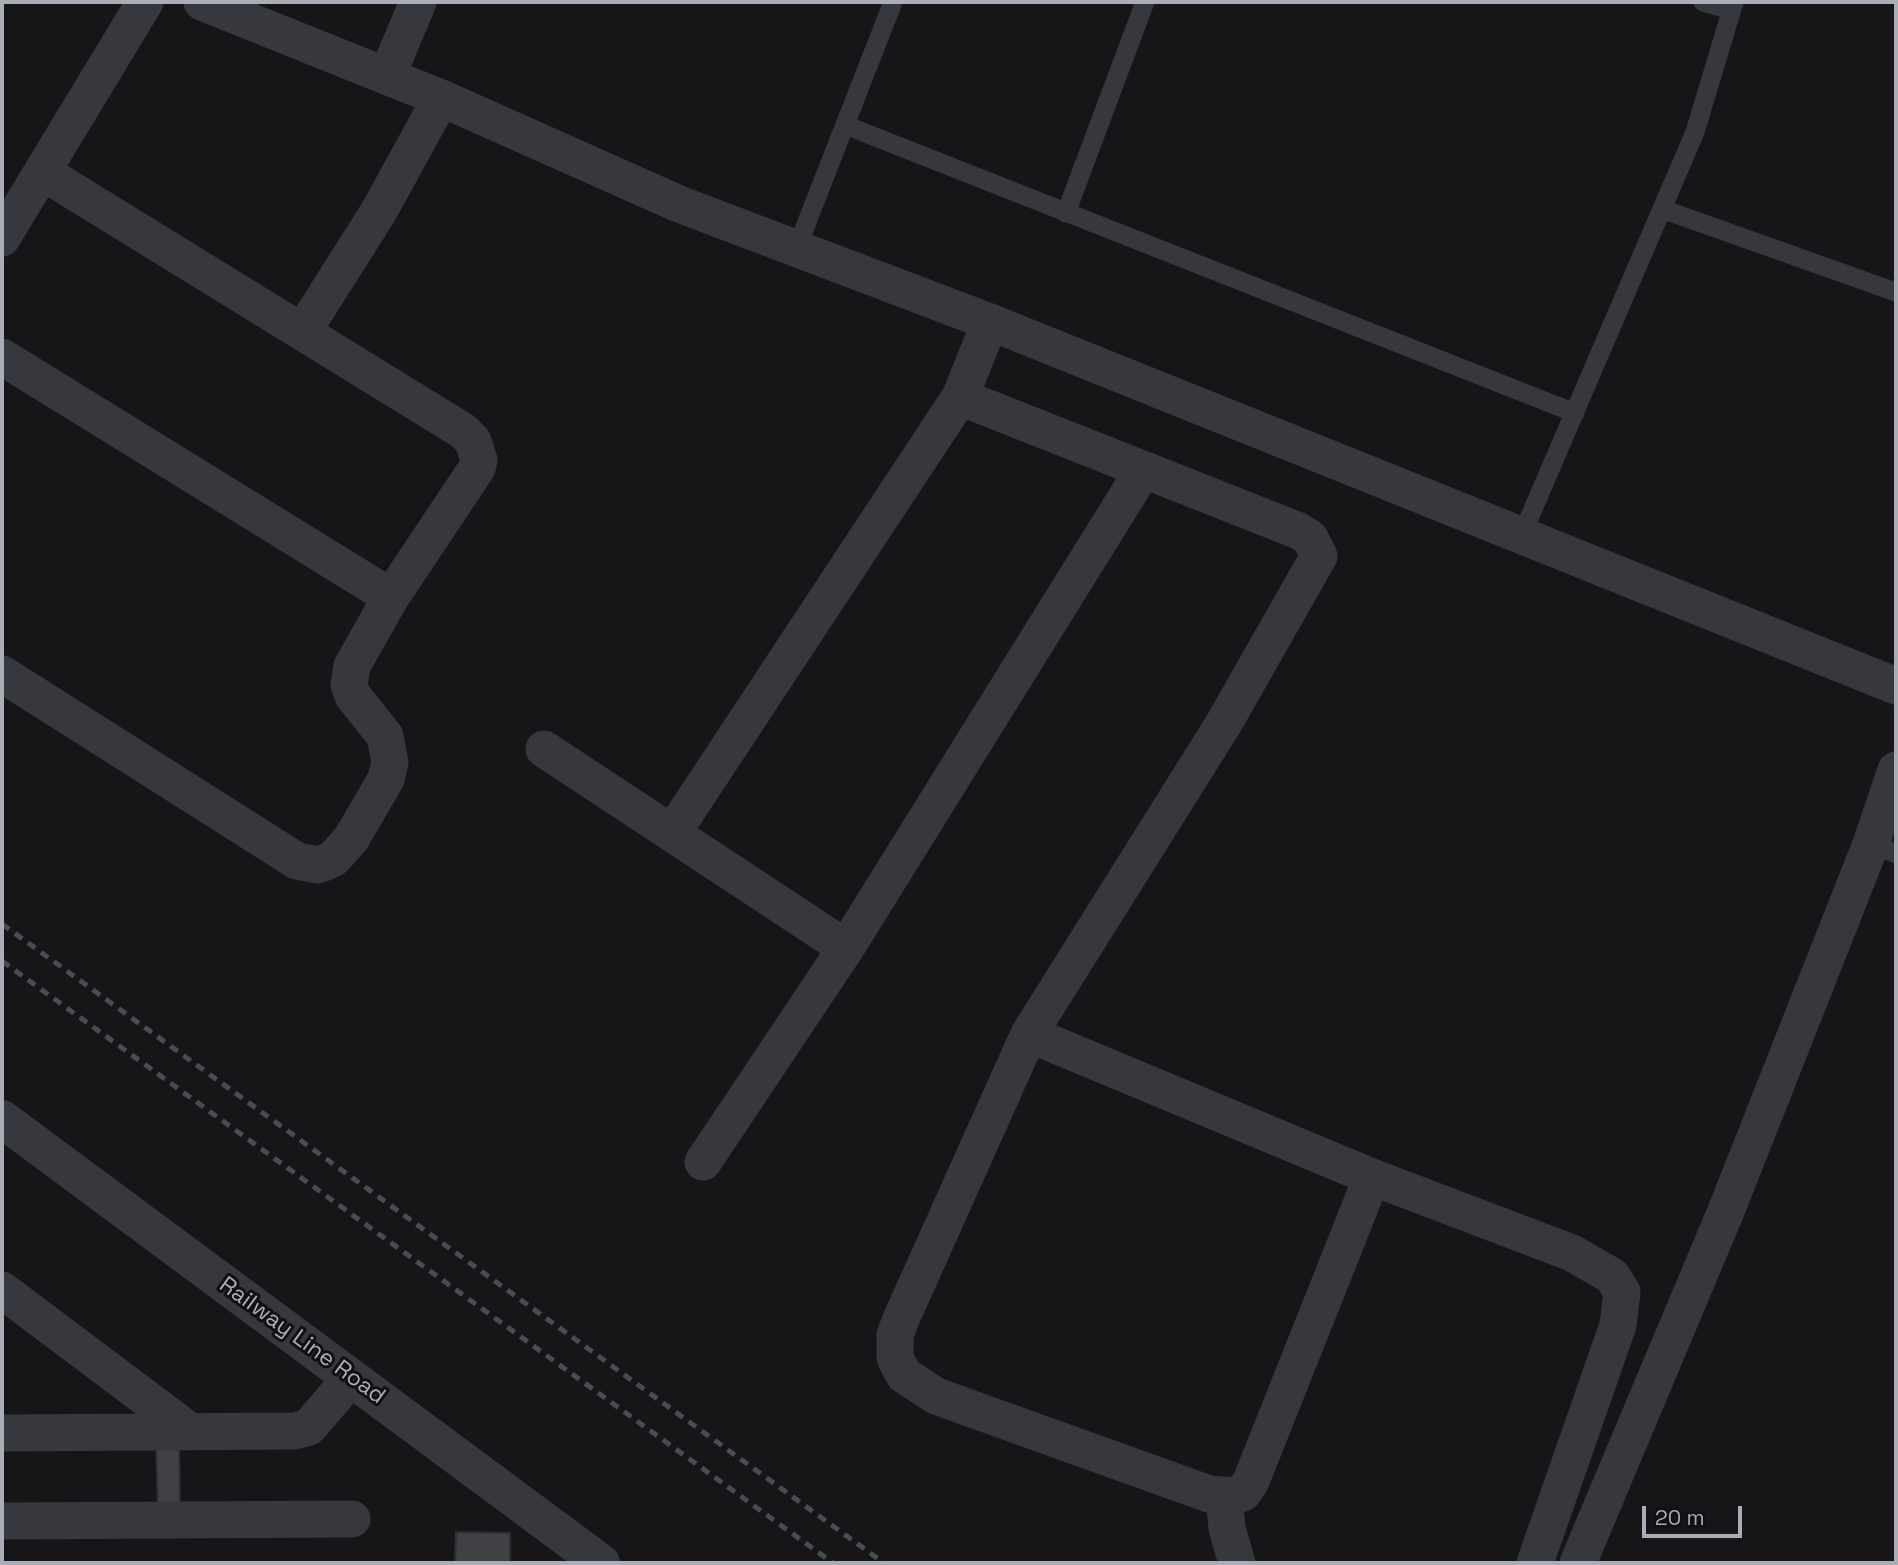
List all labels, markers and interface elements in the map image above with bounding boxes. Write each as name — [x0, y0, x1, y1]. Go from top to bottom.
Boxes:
street label: Railway Line Road — [214, 1272, 390, 1410]
scale bar — [1646, 1492, 1746, 1536]
text: 20 m — [1655, 1504, 1705, 1531]

